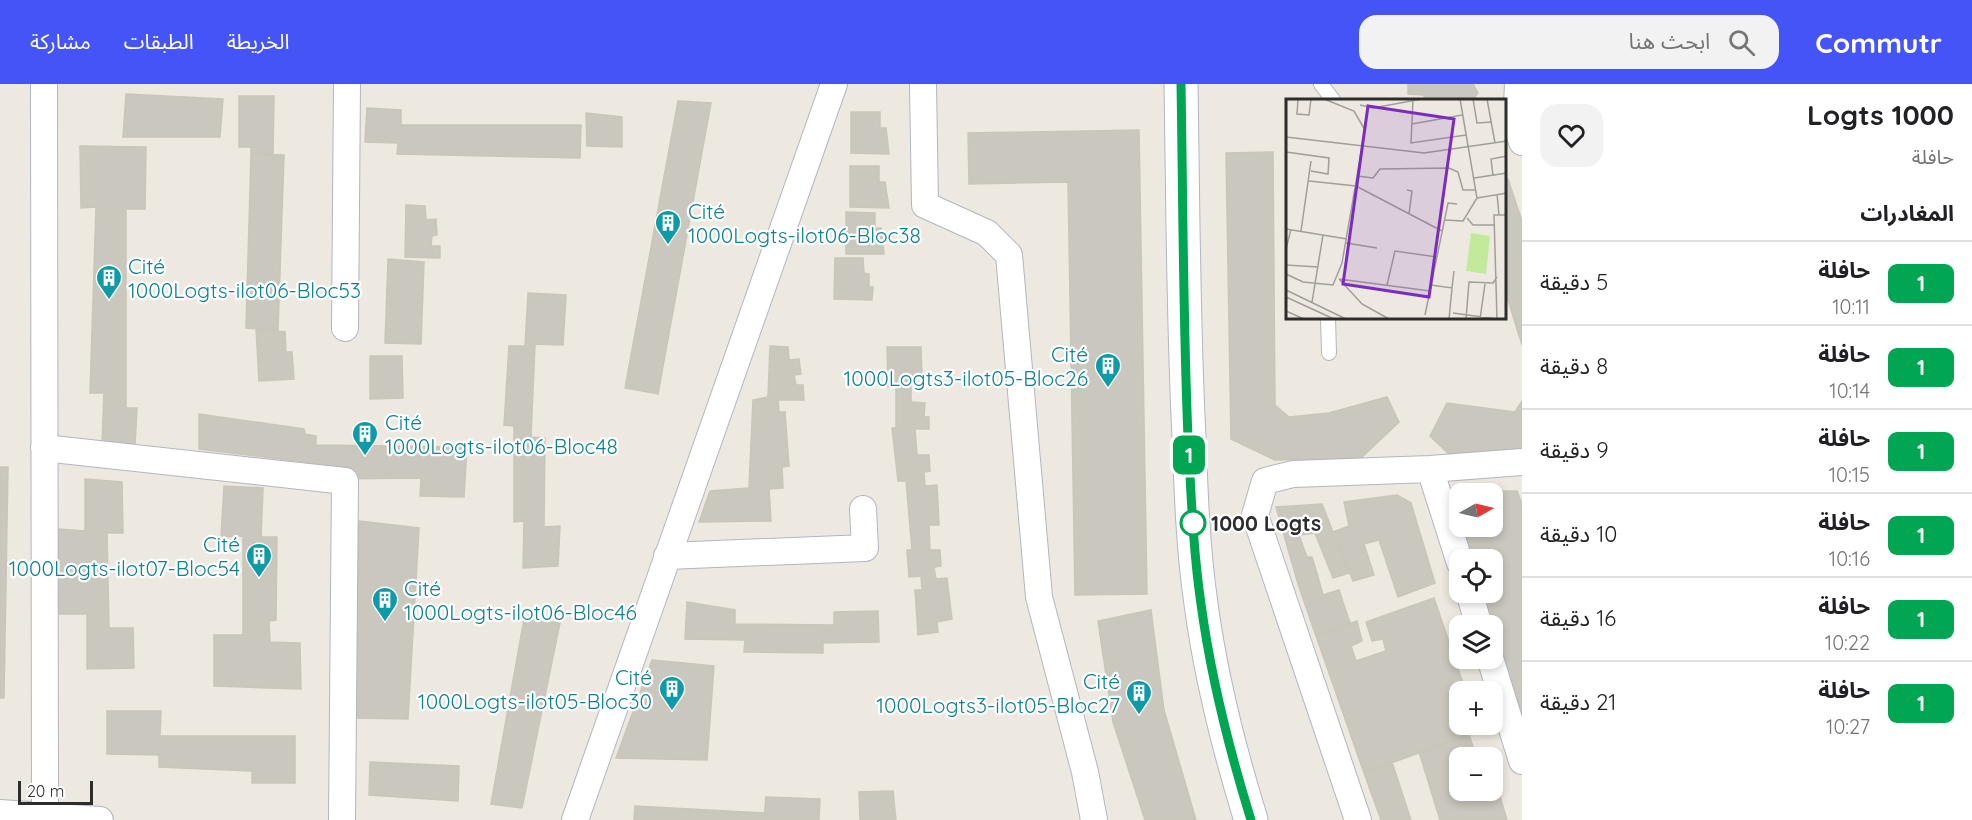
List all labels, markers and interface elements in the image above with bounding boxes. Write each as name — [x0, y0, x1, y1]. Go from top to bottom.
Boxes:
search box — [1359, 15, 1779, 69]
text: Commutr — [1815, 25, 1942, 60]
icon: search — [1725, 26, 1758, 59]
text: ابحث هنا — [1629, 27, 1710, 55]
text: مشاركة — [30, 28, 91, 54]
text: الطبقات — [124, 28, 194, 54]
text: الخريطة — [227, 28, 290, 54]
text: 1000 Logts — [1807, 97, 1954, 132]
inset map — [1286, 99, 1507, 320]
button: heart — [1540, 104, 1603, 167]
text: حافلة — [1912, 144, 1954, 169]
place label: Cité 1000Logts-ilot06-Bloc38 — [688, 198, 921, 248]
text: المغادرات — [1860, 199, 1954, 227]
building icon: Cité 1000Logts-ilot06-Bloc38 — [653, 208, 683, 246]
place label: Cité 1000Logts-ilot06-Bloc53 — [128, 253, 361, 303]
text: حافلة — [1818, 256, 1870, 284]
building icon: Cité 1000Logts-ilot06-Bloc53 — [94, 263, 124, 301]
text: 5 دقيقة — [1540, 268, 1608, 296]
text: 1 — [1917, 270, 1925, 296]
text: 10:11 — [1832, 294, 1870, 319]
text: حافلة — [1818, 340, 1870, 368]
place label: Cité 1000Logts3-ilot05-Bloc26 — [843, 341, 1088, 391]
building icon: Cité 1000Logts3-ilot05-Bloc26 — [1093, 351, 1123, 389]
text: 8 دقيقة — [1540, 352, 1608, 380]
text: 1 — [1917, 354, 1925, 380]
text: 10:14 — [1829, 378, 1870, 403]
place label: Cité 1000Logts-ilot06-Bloc48 — [385, 409, 618, 459]
building icon: Cité 1000Logts-ilot06-Bloc48 — [350, 419, 380, 457]
text: حافلة — [1818, 424, 1870, 452]
line badge: 1 — [1170, 436, 1208, 475]
text: 9 دقيقة — [1540, 436, 1608, 464]
text: 1 — [1917, 438, 1925, 464]
text: 1 — [1185, 442, 1193, 468]
text: 10:15 — [1829, 462, 1870, 487]
north arrow — [1449, 483, 1503, 537]
map controls — [1449, 483, 1503, 801]
text: حافلة — [1818, 508, 1870, 536]
marker: 1000 Logts — [1180, 510, 1206, 536]
place label: 1000 Logts — [1211, 510, 1321, 536]
text: 10 دقيقة — [1540, 520, 1617, 548]
text: 1 — [1917, 522, 1925, 548]
place label: Cité 1000Logts-ilot07-Bloc54 — [9, 531, 240, 581]
building icon: Cité 1000Logts-ilot07-Bloc54 — [244, 541, 274, 579]
text: 10:16 — [1829, 546, 1870, 571]
button: locate — [1449, 549, 1503, 603]
place label: Cité 1000Logts-ilot06-Bloc46 — [404, 575, 637, 625]
building icon: Cité 1000Logts-ilot06-Bloc46 — [370, 585, 400, 623]
text: حافلة — [1818, 592, 1870, 620]
text: 16 دقيقة — [1540, 604, 1616, 632]
text: 1 — [1917, 606, 1925, 632]
button: layers — [1449, 615, 1503, 669]
text: 10:22 — [1825, 630, 1870, 655]
place label: Cité 1000Logts-ilot05-Bloc30 — [418, 664, 652, 714]
place label: Cité 1000Logts3-ilot05-Bloc27 — [876, 668, 1120, 718]
building icon: Cité 1000Logts-ilot05-Bloc30 — [657, 674, 687, 712]
text: حافلة — [1818, 676, 1870, 704]
building icon: Cité 1000Logts3-ilot05-Bloc27 — [1124, 678, 1154, 716]
button: + — [1449, 681, 1503, 735]
text: 21 دقيقة — [1540, 688, 1616, 716]
text: 1 — [1917, 690, 1925, 716]
text: 10:27 — [1826, 714, 1870, 739]
button: − — [1449, 747, 1503, 801]
scale bar — [18, 778, 93, 806]
text: 20 m — [27, 781, 64, 801]

